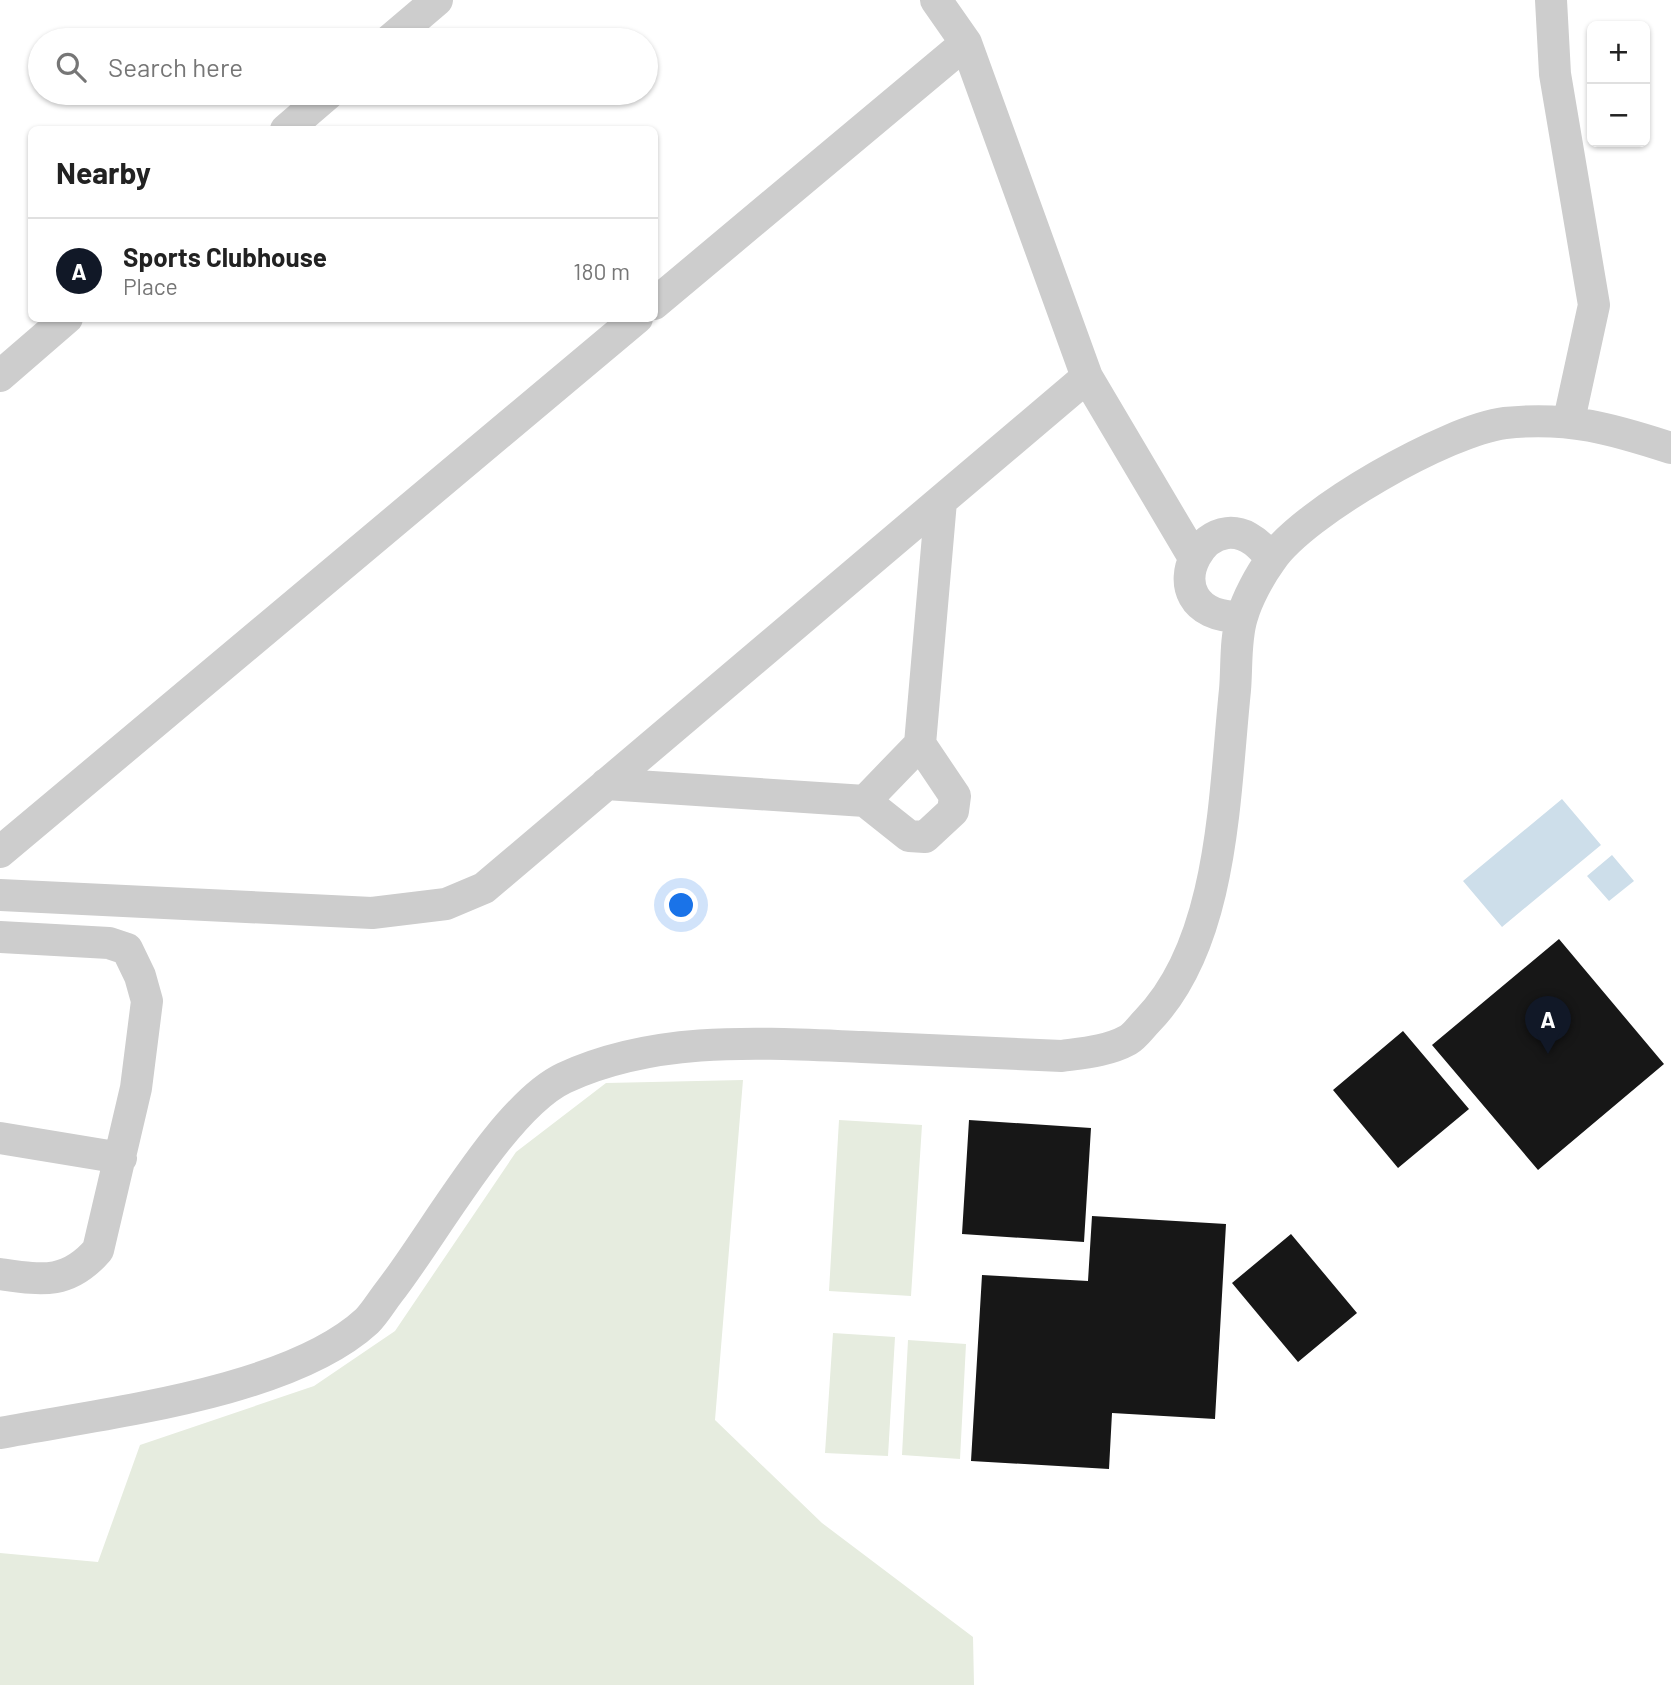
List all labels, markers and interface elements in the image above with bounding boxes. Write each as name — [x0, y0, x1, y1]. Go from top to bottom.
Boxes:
map controls — [1587, 21, 1650, 147]
button: + — [1587, 21, 1650, 84]
search box — [28, 28, 658, 105]
icon: search — [52, 48, 90, 86]
text: Search here — [108, 51, 243, 82]
button: − — [1587, 84, 1650, 147]
text: Nearby — [56, 154, 151, 190]
text: Sports Clubhouse — [123, 241, 327, 272]
text: A — [71, 257, 87, 285]
text: 180 m — [573, 257, 630, 285]
text: Place — [123, 272, 178, 300]
your location — [664, 888, 698, 922]
pin: A — [1525, 996, 1571, 1054]

